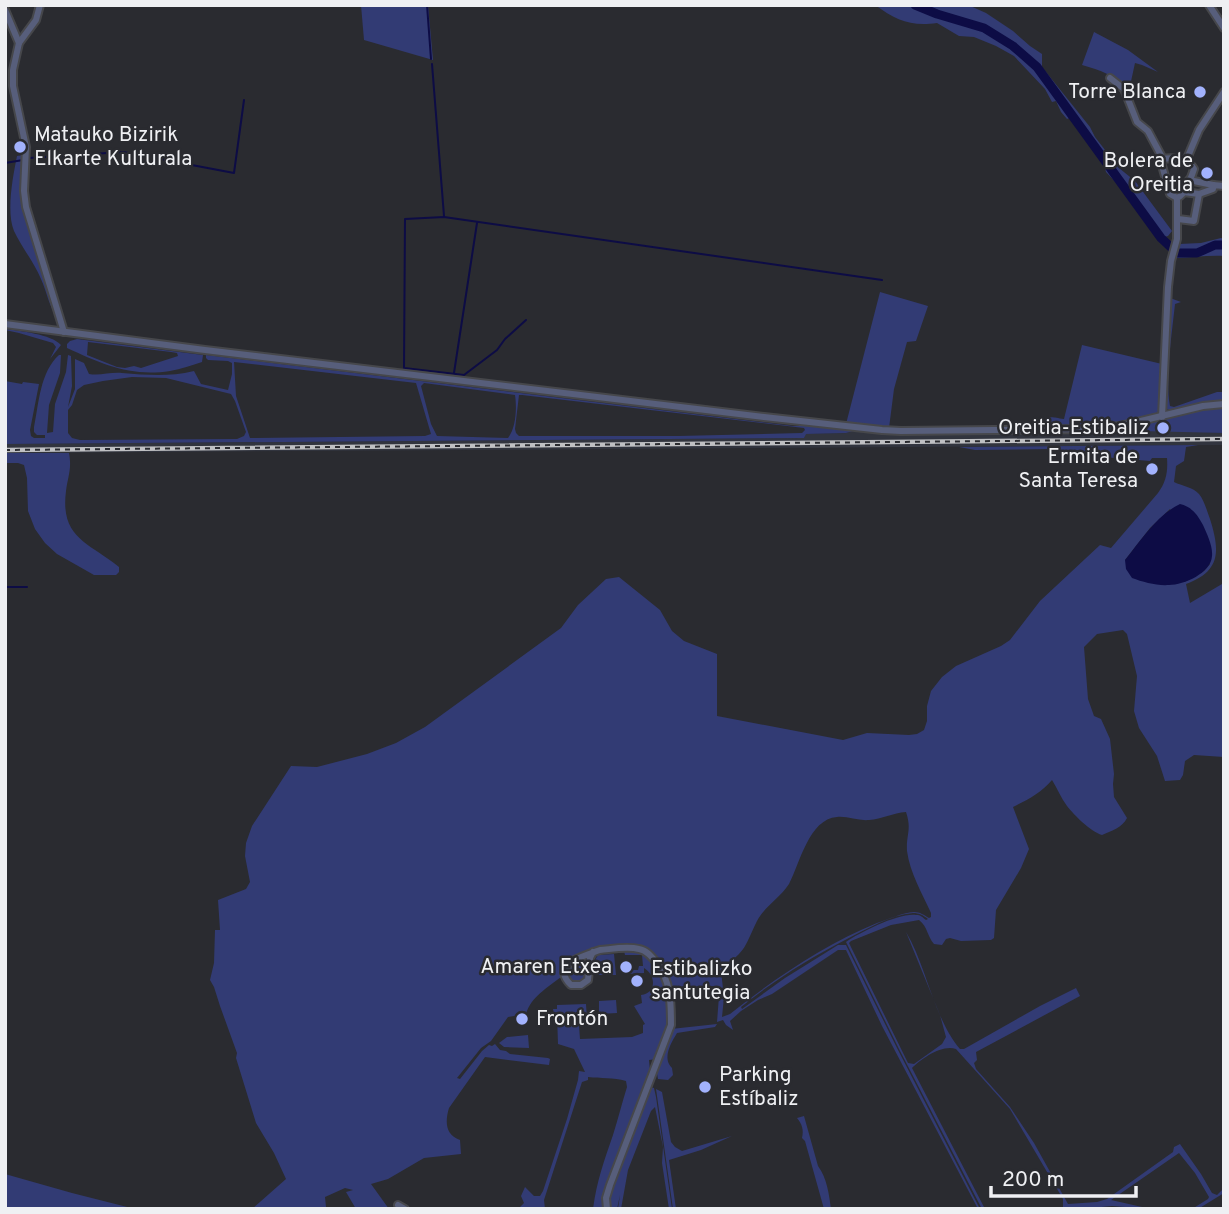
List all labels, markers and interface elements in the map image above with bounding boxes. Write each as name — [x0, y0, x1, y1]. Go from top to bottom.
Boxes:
place label: Torre Blanca — [1068, 79, 1186, 106]
marker: Torre Blanca — [1192, 84, 1208, 100]
place label: Matauko Bizirik Elkarte Kulturala — [34, 122, 192, 173]
marker: Matauko Bizirik Elkarte Kulturala — [12, 139, 28, 155]
place label: Bolera de Oreitia — [1103, 148, 1193, 199]
marker: Bolera de Oreitia — [1199, 165, 1215, 181]
place label: Oreitia-Estibaliz — [998, 415, 1149, 442]
marker: Oreitia-Estibaliz — [1155, 420, 1171, 436]
place label: Ermita de Santa Teresa — [1018, 444, 1138, 495]
marker: Ermita de Santa Teresa — [1144, 461, 1160, 477]
place label: Amaren Etxea — [480, 954, 612, 981]
place label: Estibalizko santutegia — [651, 956, 753, 1007]
marker: Amaren Etxea — [618, 959, 634, 975]
marker: Estibalizko santutegia — [629, 973, 645, 989]
place label: Frontón — [536, 1006, 608, 1033]
marker: Frontón — [514, 1011, 530, 1027]
place label: Parking Estíbaliz — [719, 1062, 799, 1113]
marker: Parking Estíbaliz — [697, 1079, 713, 1095]
scale bar — [991, 1154, 1136, 1198]
text: 200 m — [1002, 1167, 1064, 1194]

